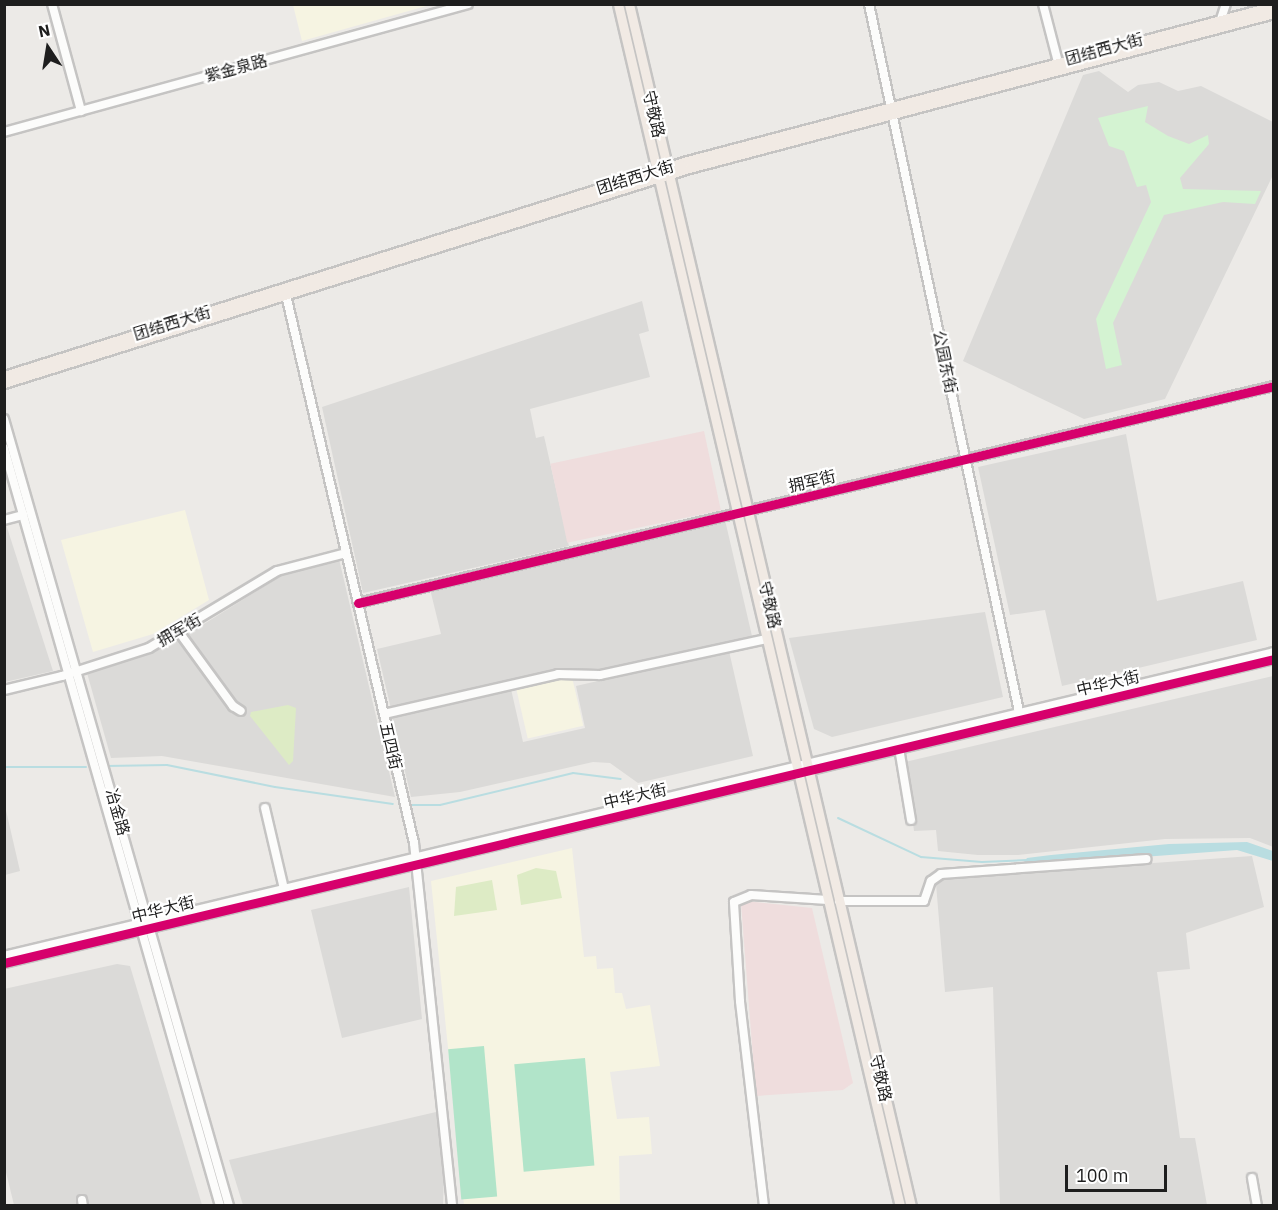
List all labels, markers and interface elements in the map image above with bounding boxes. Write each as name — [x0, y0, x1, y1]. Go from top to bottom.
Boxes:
north arrow — [18, 18, 78, 78]
text: N — [37, 19, 52, 41]
street label: 团结西大街 — [1063, 29, 1145, 69]
street label: 紫金泉路 — [203, 50, 269, 86]
street label: 守敬路 — [639, 88, 669, 140]
street label: 团结西大街 — [594, 156, 676, 198]
street label: 团结西大街 — [131, 302, 213, 344]
street label: 公园东街 — [929, 329, 961, 395]
street label: 拥军街 — [786, 466, 838, 496]
street label: 守敬路 — [755, 579, 785, 631]
street label: 拥军街 — [153, 610, 205, 650]
street label: 中华大街 — [1075, 666, 1141, 700]
street label: 五四街 — [376, 720, 406, 772]
street label: 中华大街 — [602, 779, 668, 813]
street label: 冶金路 — [102, 786, 134, 838]
street label: 中华大街 — [130, 892, 196, 926]
street label: 守敬路 — [866, 1052, 896, 1104]
scale bar — [1068, 1153, 1170, 1191]
text: 100 m — [1076, 1164, 1128, 1187]

